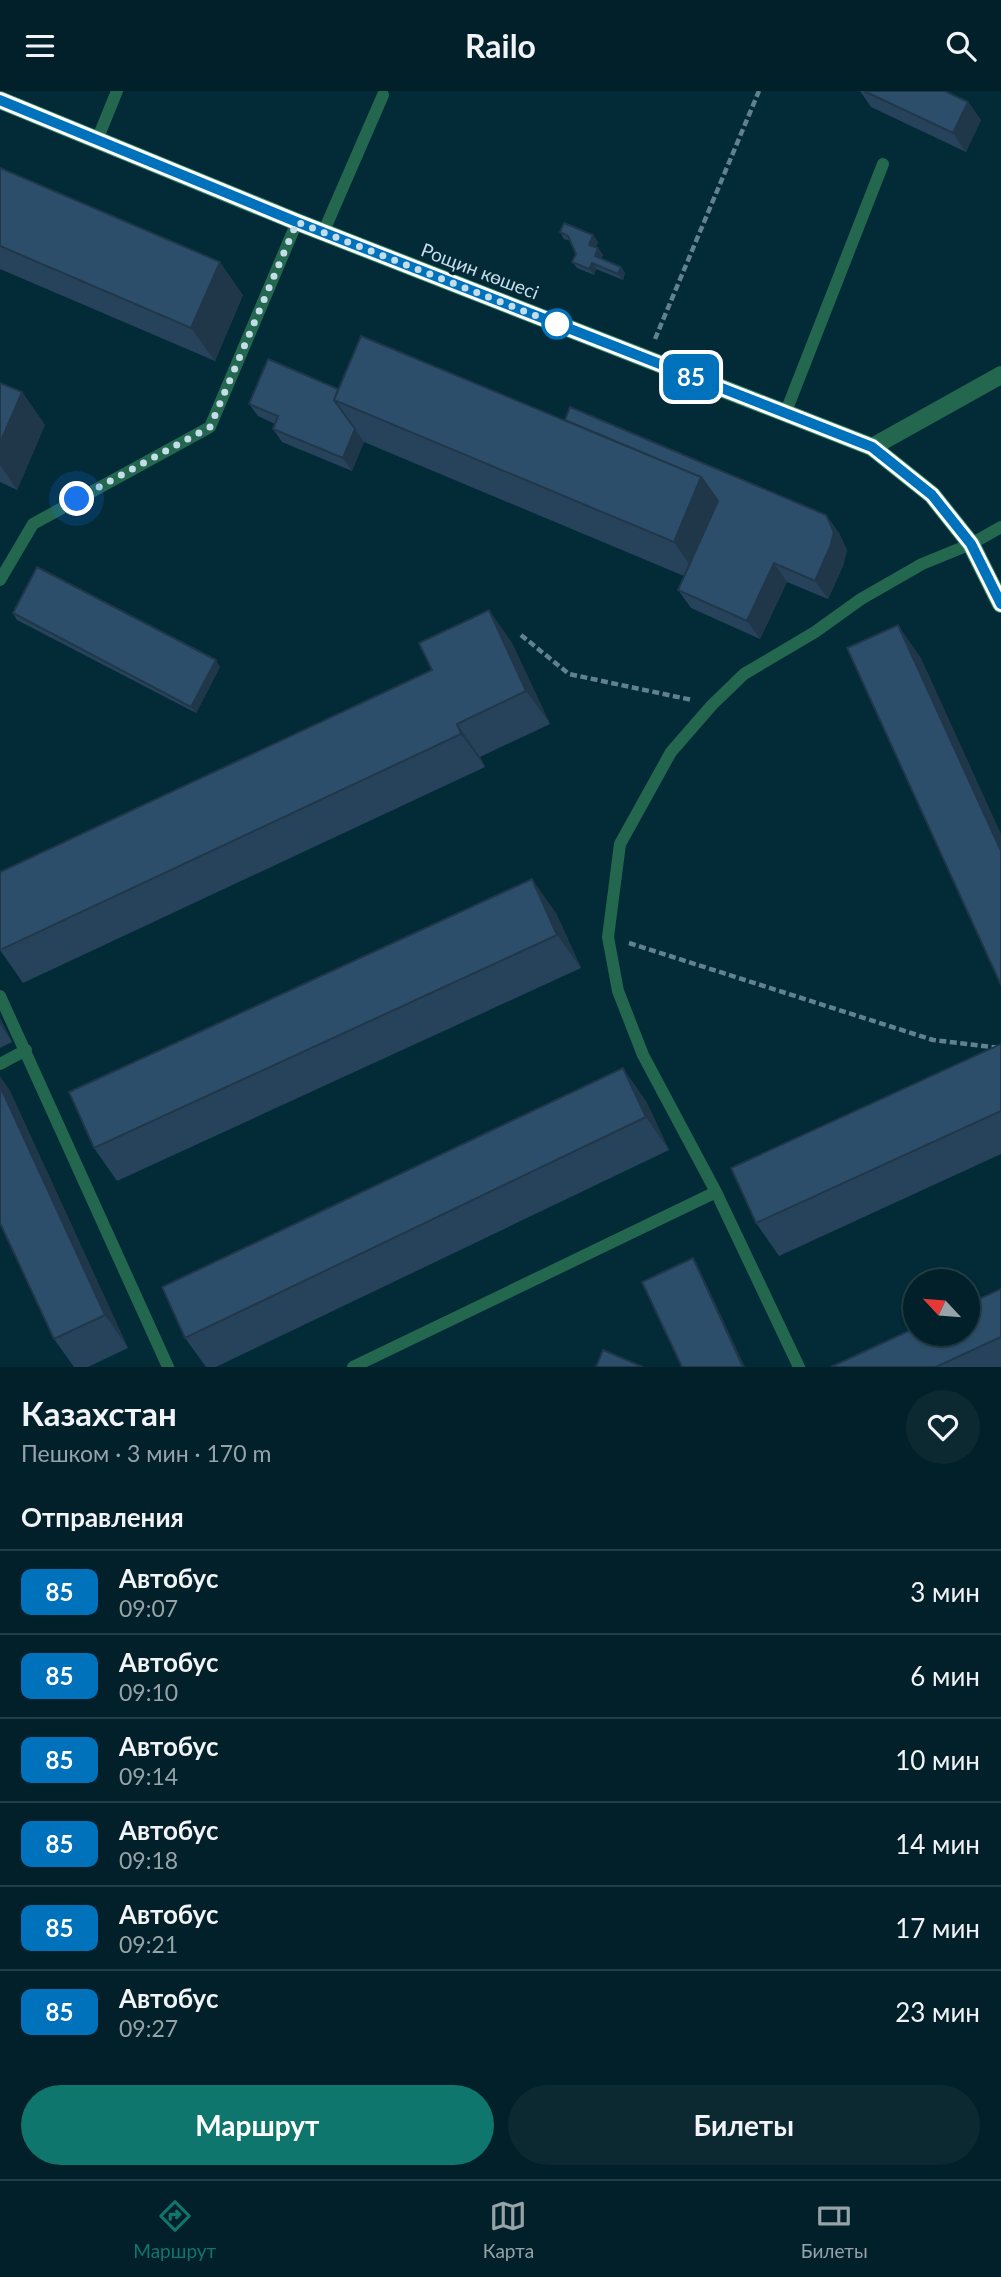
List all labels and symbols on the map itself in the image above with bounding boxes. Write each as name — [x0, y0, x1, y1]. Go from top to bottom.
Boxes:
street label: Рощин көшесі — [418, 238, 542, 304]
unlabelled marker — [542, 309, 572, 339]
line badge: 85 — [660, 354, 722, 400]
your location — [59, 481, 94, 516]
north arrow — [903, 1269, 980, 1346]

